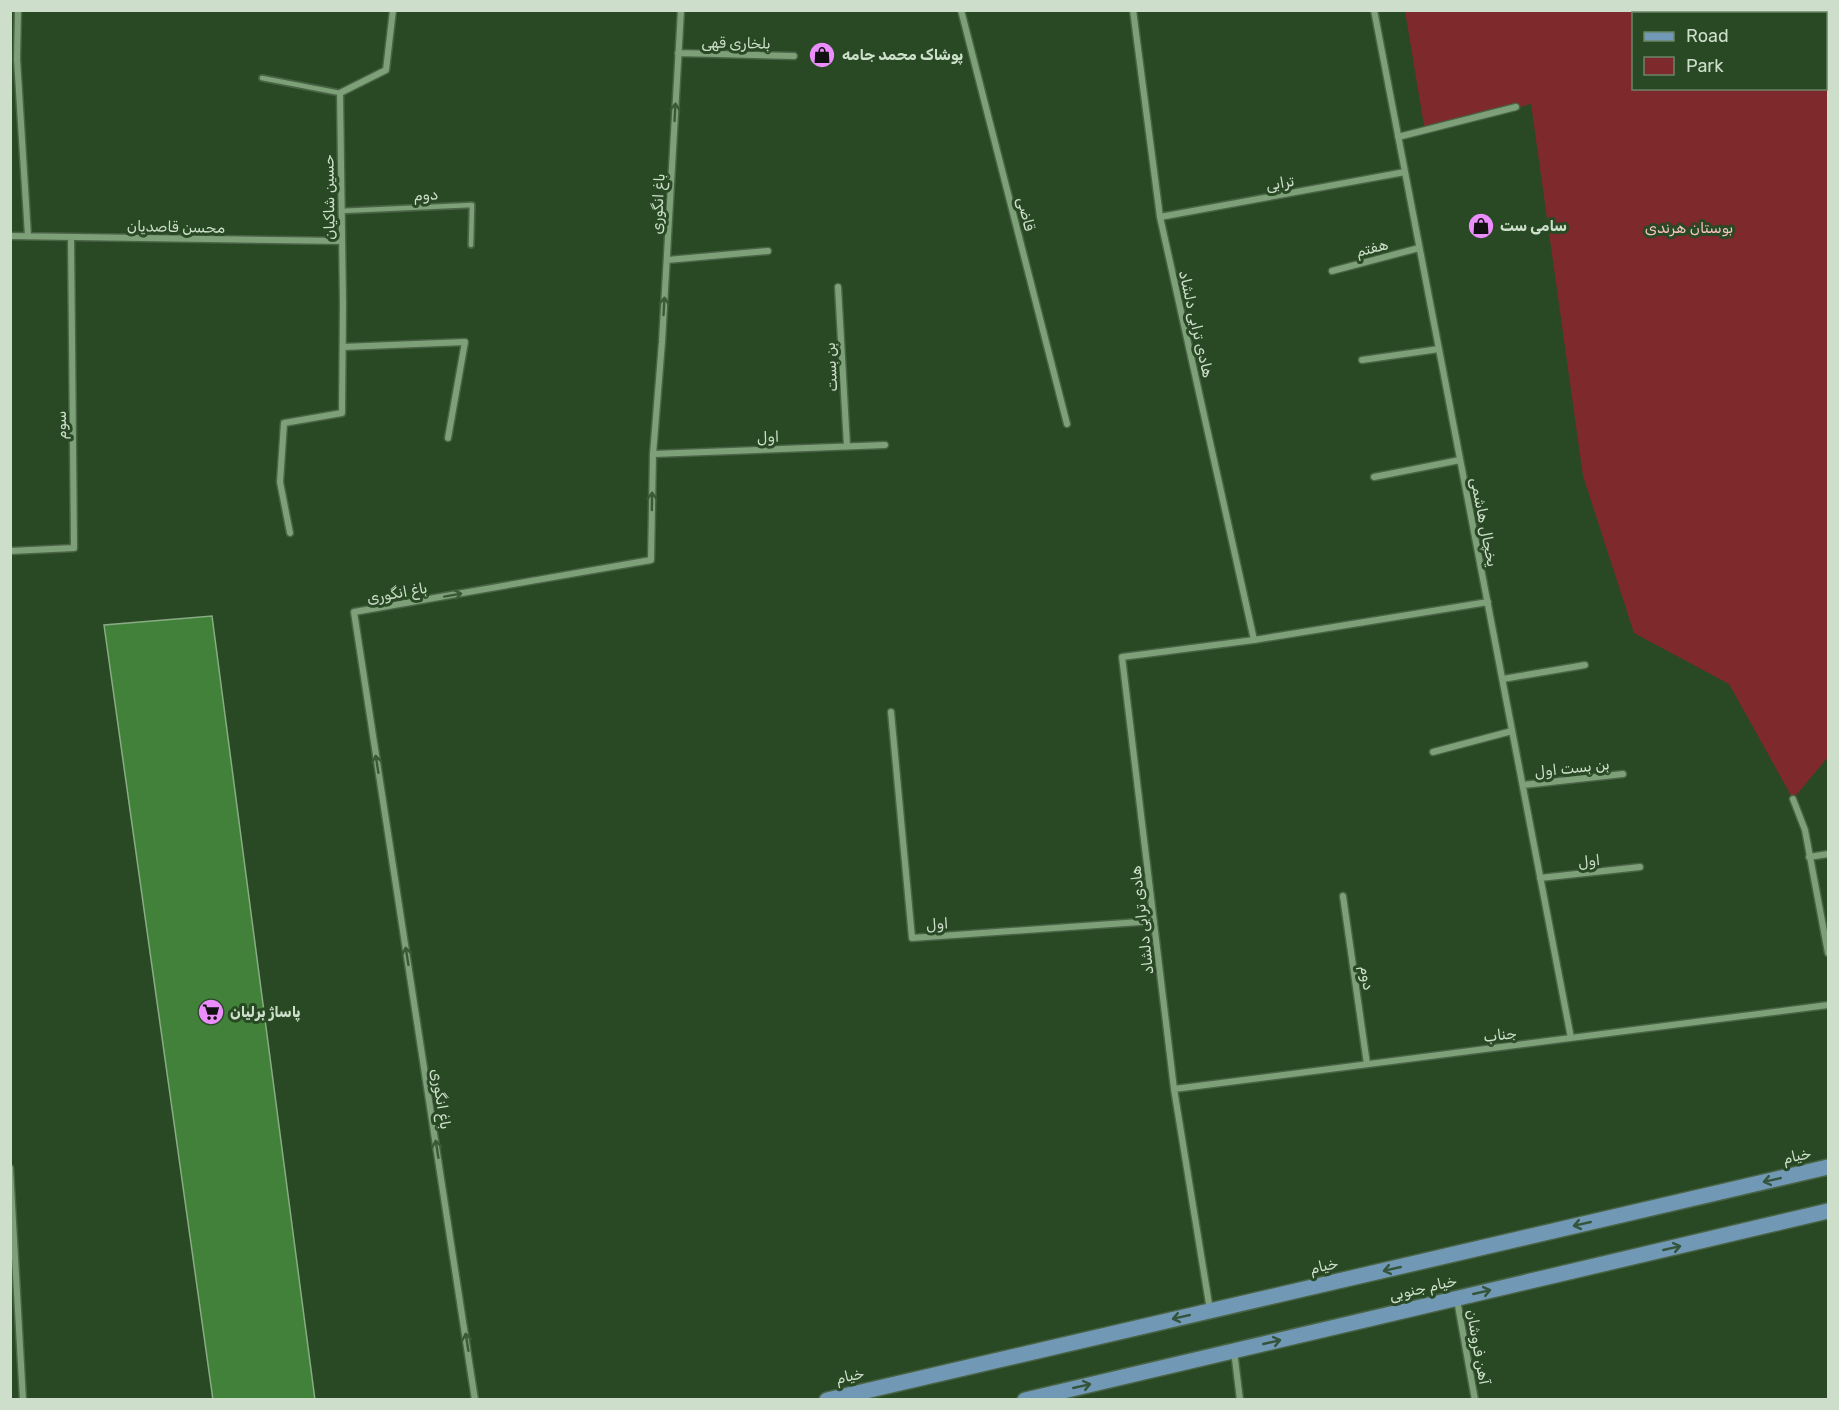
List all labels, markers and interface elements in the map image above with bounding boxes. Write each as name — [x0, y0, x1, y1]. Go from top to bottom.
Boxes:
legend — [1632, 12, 1827, 90]
text: Road — [1686, 25, 1729, 47]
street label: بلخاری قهی — [701, 33, 771, 53]
shop icon: پوشاک محمد جامه — [807, 40, 837, 70]
place label: پوشاک محمد جامه — [842, 46, 963, 65]
text: Park — [1686, 55, 1724, 77]
one-way arrow — [670, 102, 681, 122]
street label: حسین شاکیان — [319, 154, 339, 240]
street label: ترابی — [1264, 172, 1296, 194]
street label: باغ انگوری — [647, 173, 671, 235]
street label: دوم — [414, 186, 439, 205]
street label: قاضی — [1013, 195, 1039, 233]
shop icon: سامی ست — [1466, 211, 1496, 241]
street label: محسن قاصدیان — [127, 217, 225, 237]
place label: سامی ست — [1500, 217, 1567, 235]
park label: بوستان هرندی — [1645, 219, 1733, 237]
street label: هفتم — [1354, 235, 1390, 262]
street label: هادی ترابی دلشاد — [1175, 269, 1217, 379]
one-way arrow — [659, 297, 670, 317]
street label: بن بست — [821, 342, 841, 392]
street label: سوم — [52, 410, 71, 440]
street label: اول — [756, 428, 780, 447]
street label: یخچال هاشمی — [1467, 476, 1501, 568]
one-way arrow — [647, 492, 658, 512]
street label: باغ انگوری — [365, 579, 429, 609]
one-way arrow — [442, 589, 462, 600]
one-way arrow — [371, 754, 382, 774]
street label: بن بست اول — [1534, 755, 1611, 782]
street label: اول — [1577, 851, 1601, 872]
street label: هادی ترابی دلشاد — [1126, 865, 1158, 975]
street label: اول — [925, 914, 949, 935]
one-way arrow — [401, 947, 412, 967]
street label: دوم — [1355, 965, 1378, 991]
supermarket icon: پاساژ برلیان — [196, 997, 226, 1027]
place label: پاساژ برلیان — [230, 1003, 301, 1022]
street label: جناب — [1482, 1024, 1518, 1046]
street label: باغ انگوری — [425, 1067, 455, 1131]
one-way arrow — [431, 1140, 442, 1159]
street label: خیام — [1781, 1144, 1813, 1169]
one-way arrow — [1762, 1175, 1781, 1187]
one-way arrow — [1572, 1219, 1591, 1231]
one-way arrow — [1662, 1241, 1681, 1253]
street label: خیام — [1308, 1254, 1340, 1279]
one-way arrow — [1382, 1263, 1401, 1275]
street label: خیام جنوبی — [1387, 1271, 1459, 1306]
one-way arrow — [1472, 1286, 1491, 1298]
street label: آهن فروشان — [1462, 1308, 1494, 1387]
one-way arrow — [1172, 1312, 1191, 1324]
one-way arrow — [461, 1332, 472, 1352]
one-way arrow — [1262, 1335, 1281, 1347]
street label: خیام — [834, 1364, 866, 1389]
one-way arrow — [1072, 1380, 1091, 1392]

